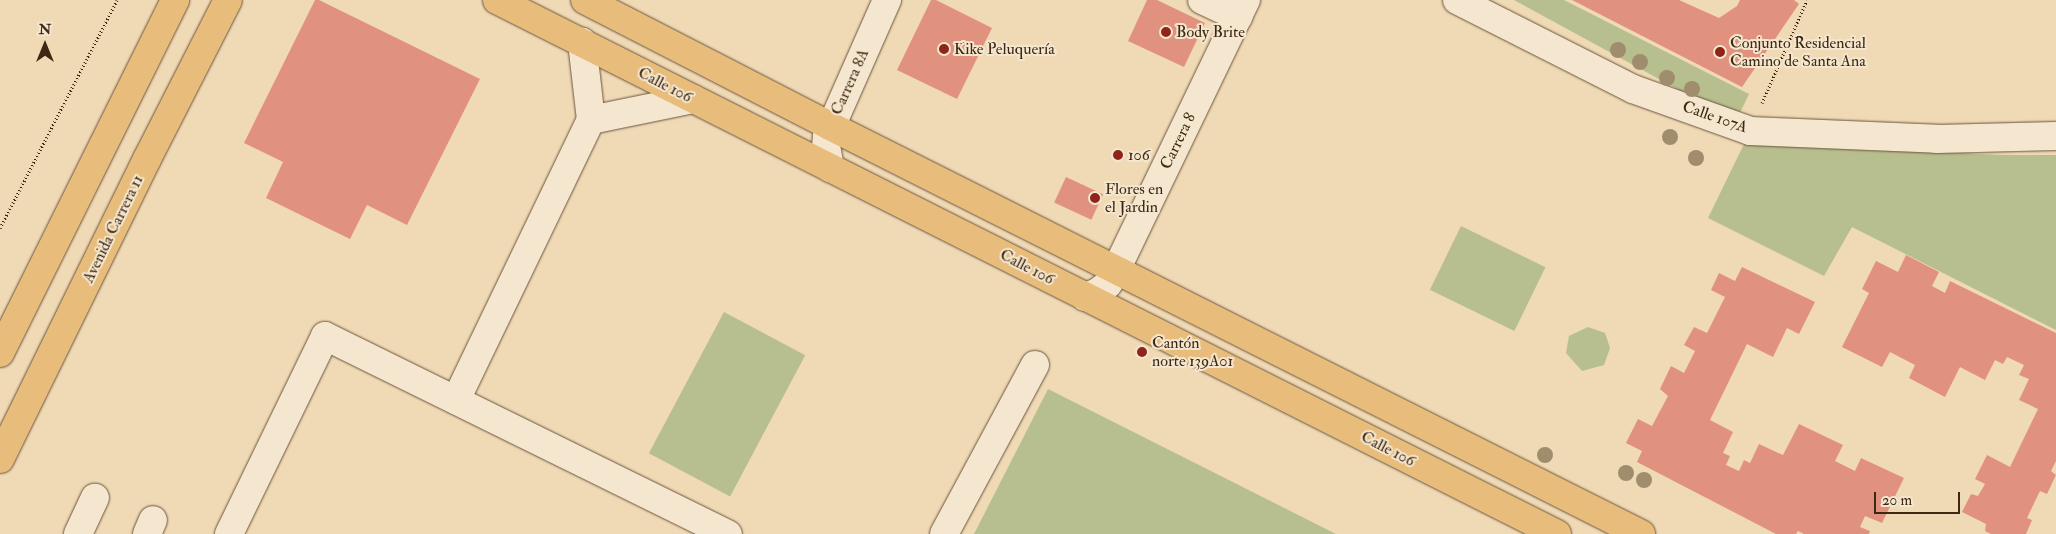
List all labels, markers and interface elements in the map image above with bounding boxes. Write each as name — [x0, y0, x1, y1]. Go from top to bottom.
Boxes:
north arrow — [20, 20, 70, 70]
text: N — [39, 21, 51, 38]
place label: Body Brite — [1176, 22, 1245, 42]
marker: Body Brite — [1160, 26, 1172, 38]
place label: Conjunto Residencial Camino de Santa Ana — [1730, 33, 1866, 71]
place label: Kike Peluquería — [954, 39, 1055, 59]
marker: Kike Peluquería — [938, 43, 950, 55]
street label: Carrera 8A — [827, 46, 873, 118]
marker: Conjunto Residencial Camino de Santa Ana — [1714, 46, 1726, 58]
street label: Calle 106 — [635, 63, 695, 107]
street label: Calle 107A — [1680, 97, 1750, 137]
street label: Carrera 8 — [1156, 110, 1200, 172]
place label: 106 — [1128, 145, 1150, 165]
marker: 106 — [1112, 149, 1124, 161]
street label: Avenida Carrera 11 — [79, 172, 147, 286]
place label: Flores en el Jardin — [1105, 179, 1163, 217]
marker: Flores en el Jardin — [1089, 192, 1101, 204]
street label: Calle 106 — [997, 245, 1057, 289]
place label: Cantón norte 139A01 — [1152, 333, 1233, 371]
marker: Cantón norte 139A01 — [1136, 346, 1148, 358]
street label: Calle 106 — [1358, 427, 1418, 471]
scale bar — [1876, 482, 1962, 514]
text: 20 m — [1882, 491, 1912, 510]

